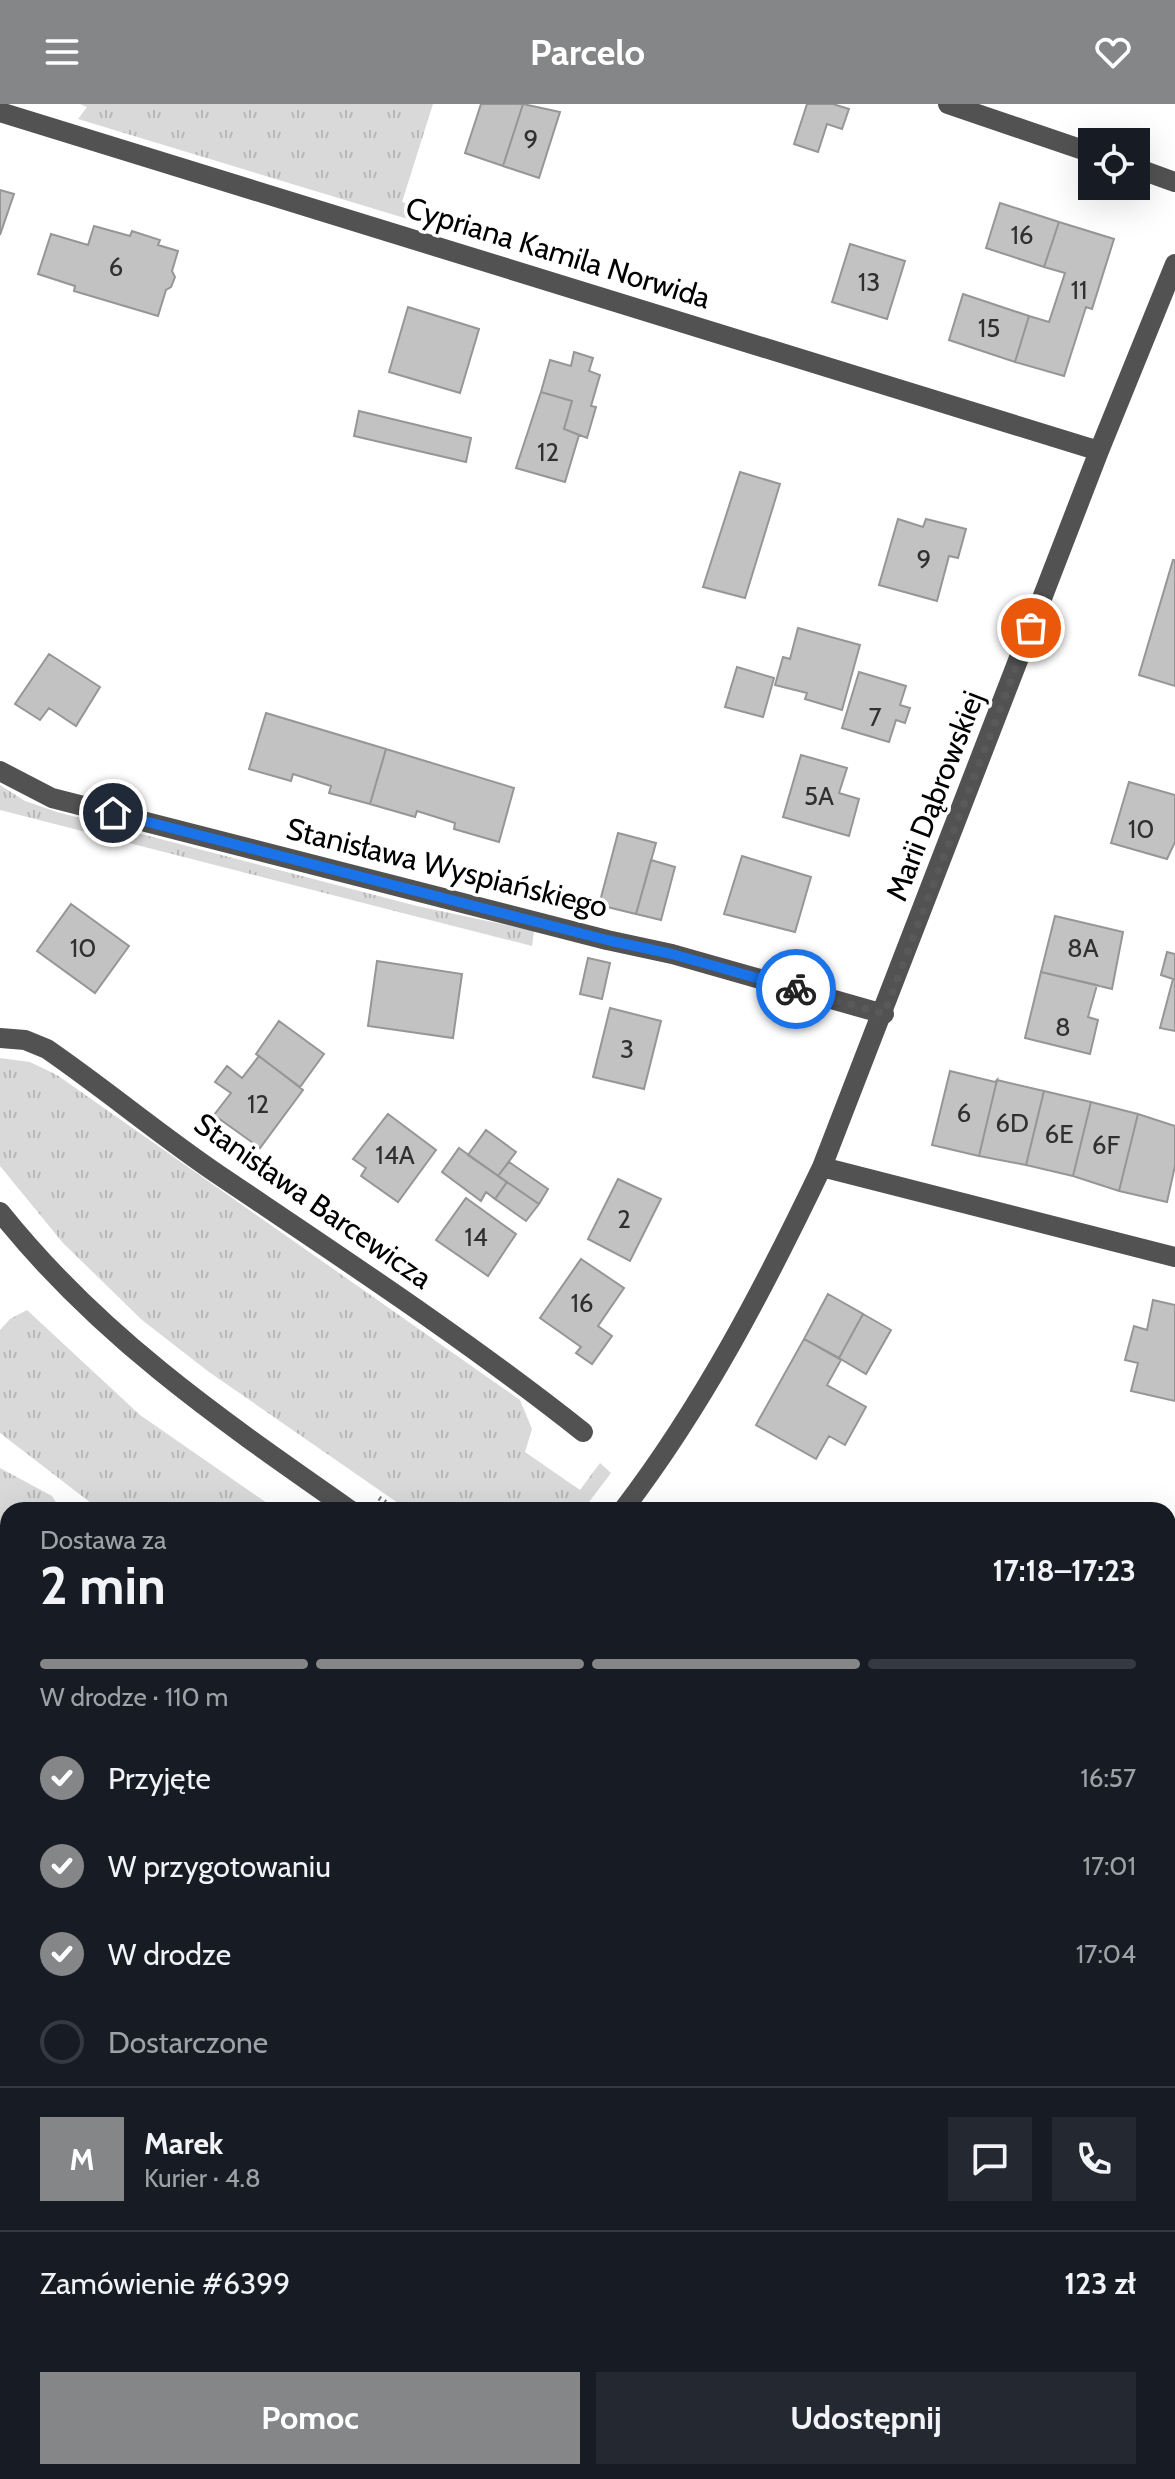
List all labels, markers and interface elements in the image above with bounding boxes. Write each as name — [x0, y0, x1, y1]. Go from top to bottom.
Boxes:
icon: menu — [40, 30, 84, 74]
text: Parcelo — [530, 30, 645, 74]
icon: heart — [1091, 30, 1135, 74]
house number: 9 — [524, 123, 538, 155]
map controls — [1078, 128, 1150, 200]
button: locate — [1078, 128, 1150, 200]
street label: Cypriana Kamila Norwida — [401, 189, 715, 317]
house number: 16 — [1010, 219, 1034, 251]
house number: 6 — [109, 251, 123, 283]
house number: 13 — [858, 266, 880, 298]
house number: 11 — [1071, 274, 1087, 306]
house number: 15 — [978, 312, 1000, 344]
house number: 12 — [537, 436, 559, 468]
house number: 9 — [917, 543, 931, 575]
pin — [997, 594, 1065, 662]
icon: bag — [1009, 606, 1053, 650]
street label: Marii Dąbrowskiej — [878, 686, 991, 906]
house number: 7 — [868, 701, 882, 733]
pin — [79, 779, 147, 847]
house number: 5A — [804, 780, 834, 812]
icon: home — [91, 791, 135, 835]
street label: Stanisława Wyspiańskiego — [283, 810, 612, 925]
house number: 10 — [1128, 813, 1154, 845]
house number: 10 — [70, 932, 96, 964]
house number: 8A — [1067, 932, 1099, 964]
courier — [756, 949, 836, 1029]
icon: bike — [774, 967, 818, 1011]
house number: 8 — [1055, 1011, 1071, 1043]
house number: 3 — [620, 1033, 634, 1065]
house number: 12 — [247, 1088, 269, 1120]
house number: 6 — [957, 1097, 971, 1129]
street label: Stanisława Barcewicza — [187, 1105, 440, 1297]
house number: 6D — [995, 1107, 1029, 1139]
house number: 6E — [1044, 1118, 1074, 1150]
house number: 6F — [1092, 1129, 1121, 1161]
house number: 14A — [375, 1139, 415, 1171]
house number: 2 — [617, 1203, 631, 1235]
house number: 14 — [464, 1221, 488, 1253]
house number: 16 — [570, 1287, 594, 1319]
text: Dostawa za — [40, 1524, 167, 1556]
text: 17:18–17:23 — [993, 1552, 1136, 1589]
text: 2 min — [40, 1554, 166, 1617]
text: W drodze · 110 m — [40, 1681, 228, 1713]
icon: check — [40, 1756, 84, 1800]
text: Przyjęte — [108, 1760, 211, 1797]
text: 16:57 — [1080, 1762, 1136, 1794]
icon: check — [40, 1844, 84, 1888]
text: W przygotowaniu — [108, 1848, 331, 1885]
text: 17:01 — [1082, 1850, 1136, 1882]
icon: check — [40, 1932, 84, 1976]
text: W drodze — [108, 1936, 231, 1973]
text: 17:04 — [1076, 1938, 1136, 1970]
text: Dostarczone — [108, 2024, 268, 2061]
button: chat — [948, 2117, 1032, 2201]
button: phone — [1052, 2117, 1136, 2201]
text: Marek — [144, 2125, 223, 2162]
text: M — [70, 2141, 95, 2178]
text: Kurier · 4.8 — [144, 2162, 261, 2194]
text: Zamówienie #6399 — [40, 2265, 290, 2302]
text: 123 zł — [1064, 2265, 1136, 2302]
button: Pomoc — [40, 2372, 580, 2464]
button: Udostępnij — [596, 2372, 1136, 2464]

